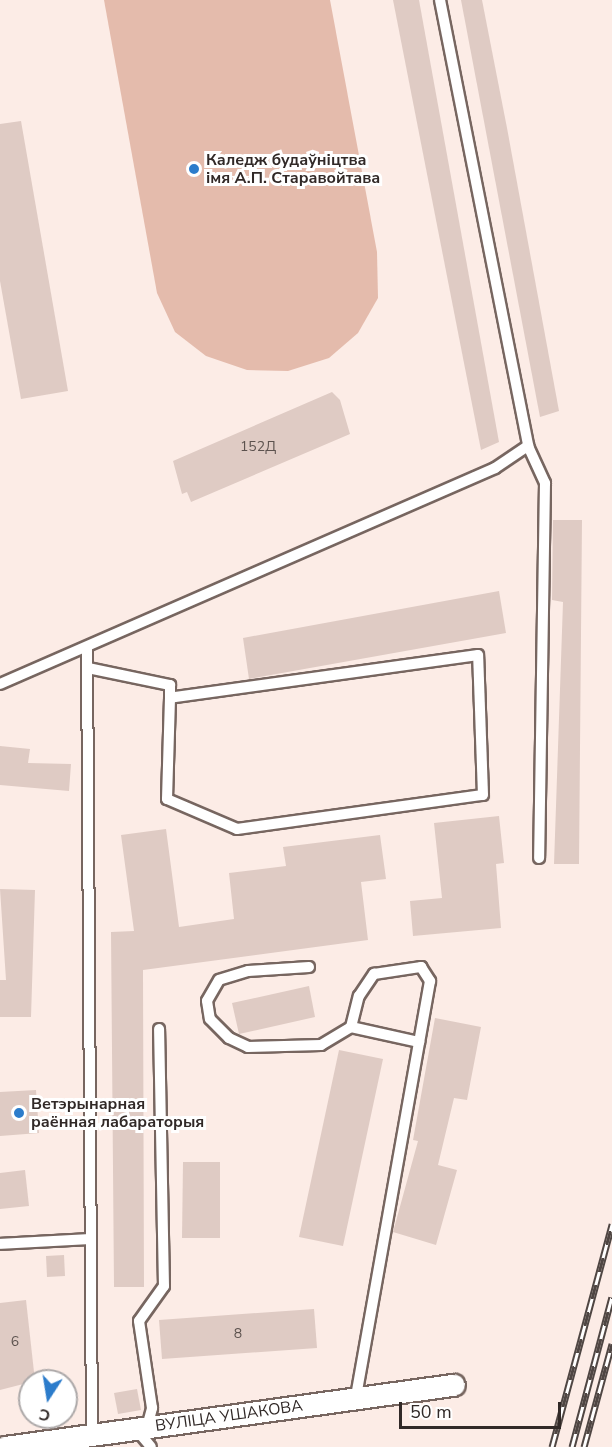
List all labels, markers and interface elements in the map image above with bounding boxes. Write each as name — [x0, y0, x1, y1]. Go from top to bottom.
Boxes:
place label: Каледж будаўніцтва імя А.П. Старавойтава — [206, 150, 380, 188]
marker: Каледж будаўніцтва імя А.П. Старавойтава — [187, 162, 201, 176]
house number: 152Д — [240, 439, 276, 455]
place label: Ветэрынарная раённая лабараторыя — [31, 1094, 204, 1132]
marker: Ветэрынарная раённая лабараторыя — [12, 1106, 26, 1120]
house number: 8 — [234, 1326, 242, 1342]
house number: 6 — [11, 1334, 19, 1350]
north arrow — [18, 1369, 78, 1429]
scale bar — [402, 1390, 564, 1428]
street label: ВУЛІЦА УШАКОВА — [154, 1396, 304, 1436]
text: 50 m — [410, 1400, 452, 1424]
text: С — [37, 1403, 52, 1427]

